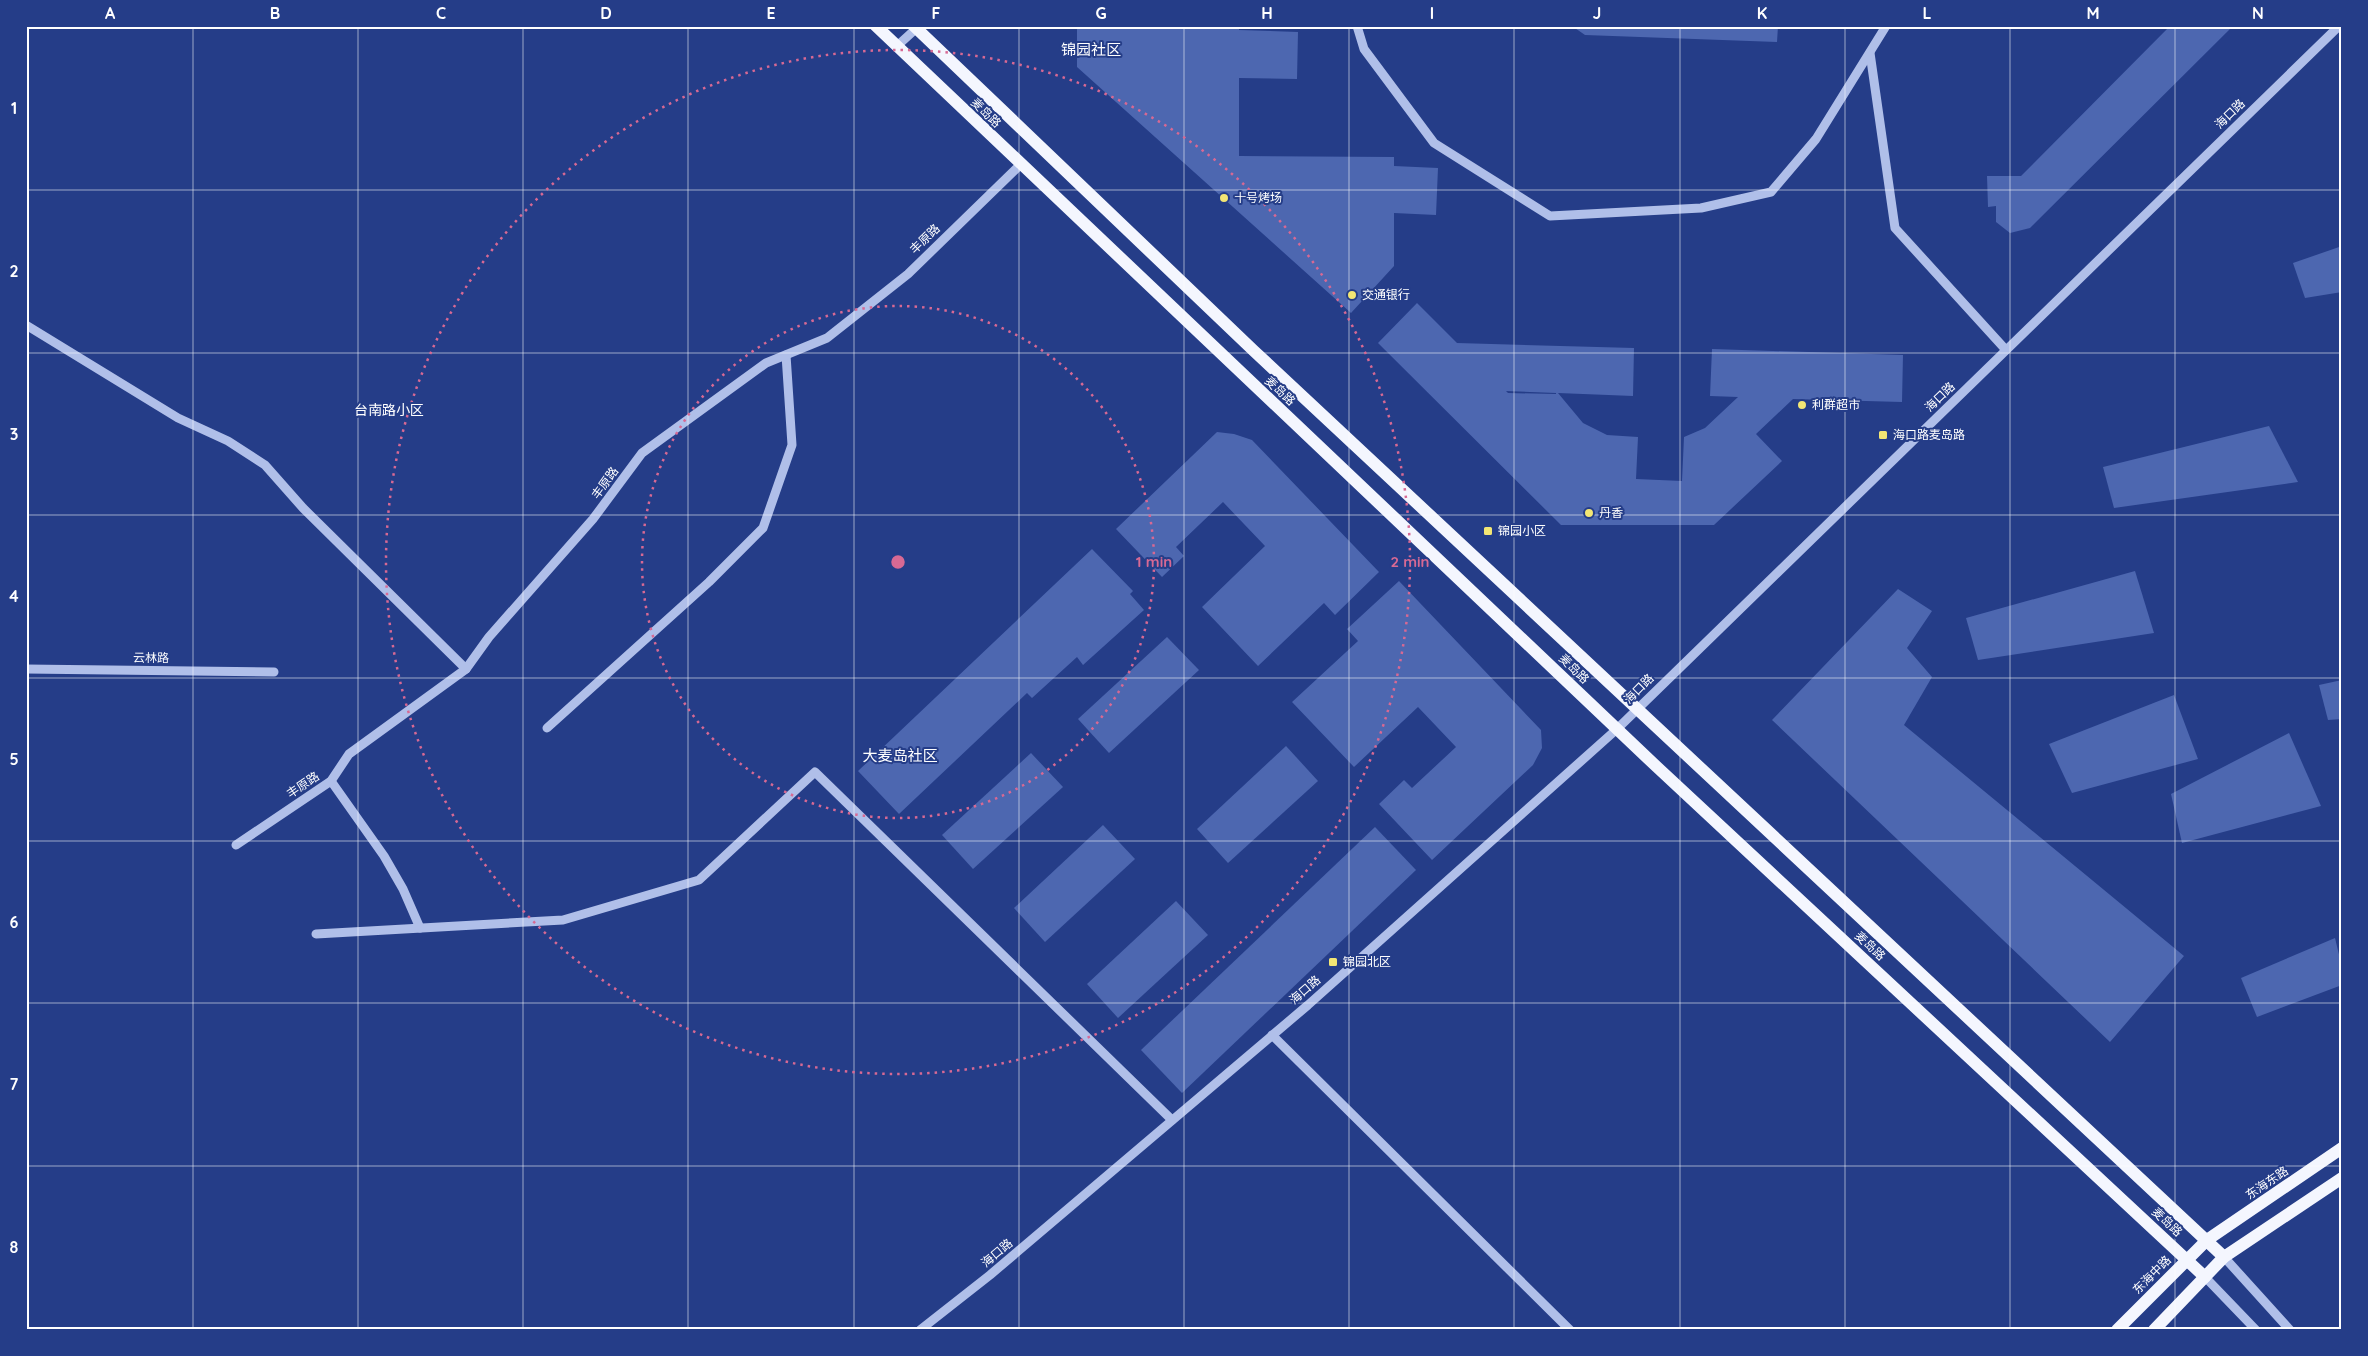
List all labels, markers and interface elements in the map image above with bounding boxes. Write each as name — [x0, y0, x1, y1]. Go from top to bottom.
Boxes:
text: A — [105, 3, 116, 23]
text: B — [270, 3, 280, 23]
text: C — [436, 3, 446, 23]
text: D — [600, 3, 612, 23]
text: E — [766, 3, 776, 23]
text: F — [932, 3, 941, 23]
text: G — [1095, 3, 1107, 23]
text: H — [1261, 3, 1273, 23]
text: I — [1430, 3, 1434, 23]
text: J — [1593, 3, 1601, 23]
text: K — [1757, 3, 1767, 23]
text: L — [1923, 3, 1932, 23]
text: M — [2086, 3, 2100, 23]
text: N — [2252, 3, 2264, 23]
district label: 锦园社区 — [1061, 40, 1121, 59]
street label: 麦岛路 — [968, 95, 1005, 131]
street label: 海口路 — [2211, 96, 2248, 132]
text: 1 — [11, 98, 17, 118]
place label: 十号烤场 — [1234, 190, 1282, 205]
marker: 十号烤场 — [1218, 192, 1230, 204]
street label: 丰原路 — [906, 221, 943, 257]
text: 2 — [9, 261, 19, 281]
place label: 交通银行 — [1362, 287, 1410, 302]
marker: 交通银行 — [1346, 289, 1358, 301]
street label: 麦岛路 — [1262, 373, 1299, 408]
street label: 海口路 — [1921, 379, 1958, 415]
place label: 利群超市 — [1812, 397, 1860, 412]
marker: 利群超市 — [1796, 399, 1808, 411]
district label: 台南路小区 — [354, 401, 424, 419]
text: 3 — [10, 424, 18, 444]
place label: 海口路麦岛路 — [1893, 427, 1965, 442]
marker: 海口路麦岛路 — [1877, 429, 1889, 441]
street label: 丰原路 — [588, 464, 621, 502]
place label: 丹香 — [1599, 505, 1623, 520]
marker: 丹香 — [1583, 507, 1595, 519]
place label: 锦园小区 — [1498, 523, 1546, 538]
marker: 锦园小区 — [1482, 525, 1494, 537]
text: 1 min — [1136, 552, 1172, 571]
text: 2 min — [1390, 552, 1430, 571]
centre of rings — [889, 553, 907, 571]
text: 4 — [9, 586, 19, 606]
street label: 云林路 — [133, 650, 169, 665]
street label: 麦岛路 — [1556, 651, 1593, 687]
street label: 海口路 — [1621, 671, 1657, 707]
district label: 大麦岛社区 — [862, 746, 938, 765]
text: 5 — [9, 749, 19, 769]
street label: 丰原路 — [284, 768, 322, 801]
text: 6 — [10, 912, 19, 932]
street label: 麦岛路 — [1852, 928, 1889, 963]
place label: 锦园北区 — [1343, 954, 1391, 969]
marker: 锦园北区 — [1327, 956, 1339, 968]
street label: 海口路 — [1286, 972, 1323, 1007]
text: 7 — [10, 1074, 19, 1094]
street label: 东海东路 — [2243, 1163, 2291, 1202]
street label: 麦岛路 — [2149, 1204, 2186, 1239]
street label: 海口路 — [978, 1235, 1015, 1270]
text: 8 — [10, 1237, 19, 1257]
street label: 东海中路 — [2129, 1252, 2174, 1297]

